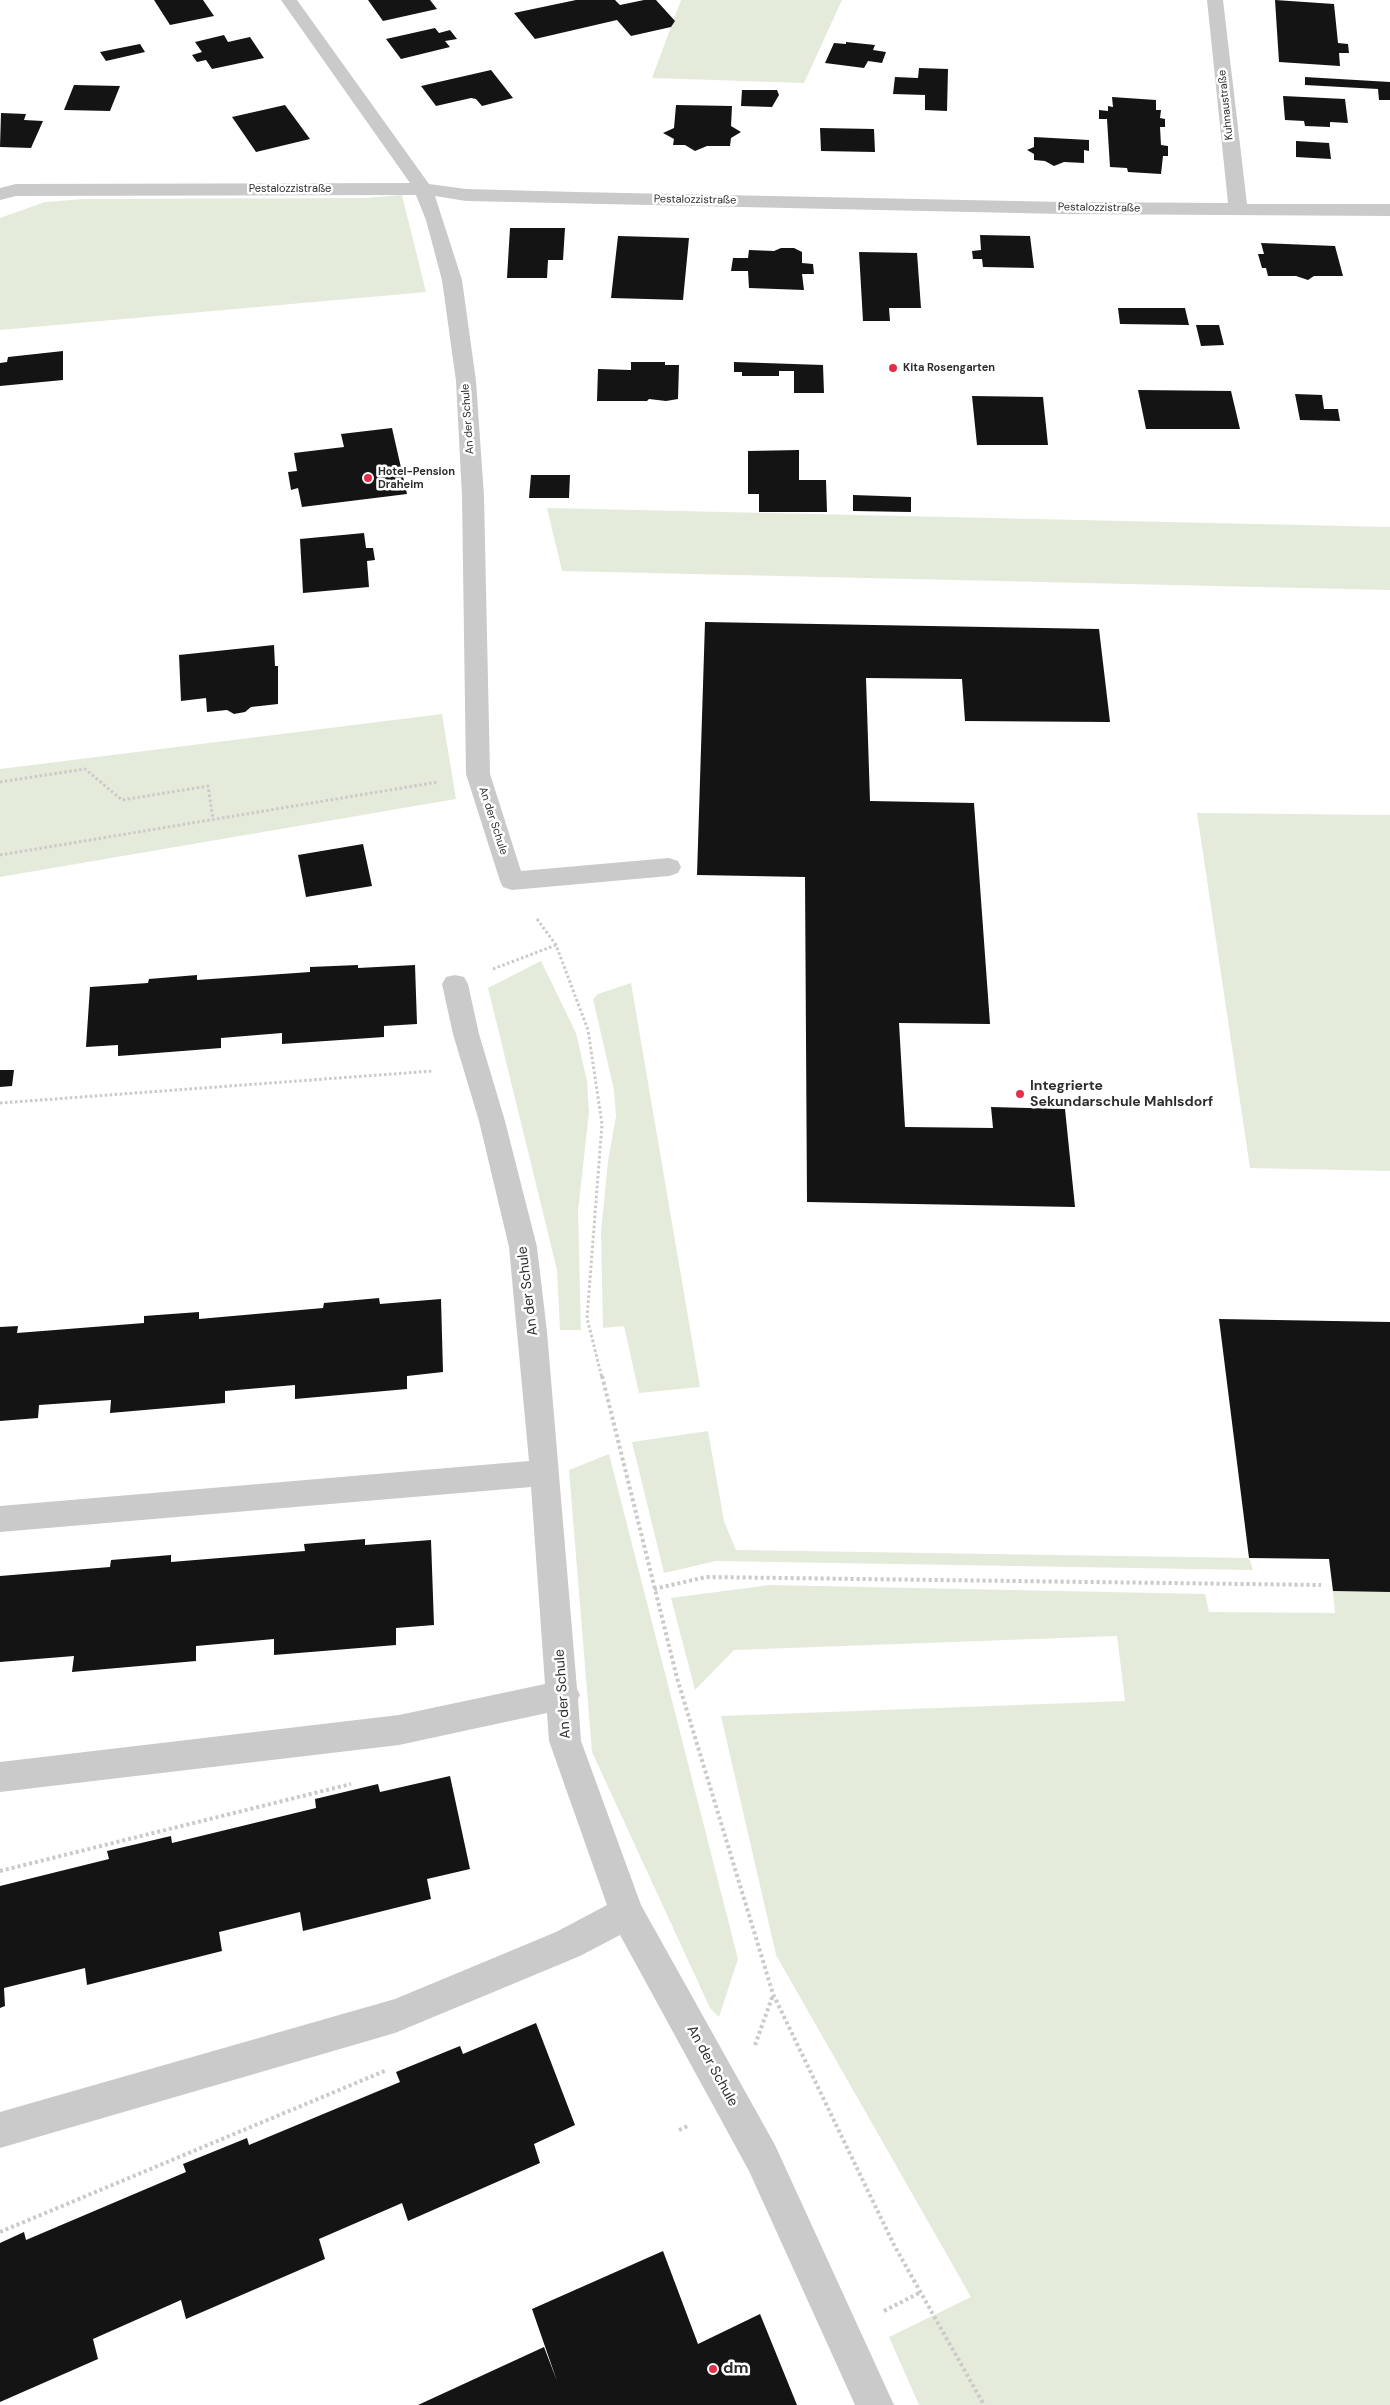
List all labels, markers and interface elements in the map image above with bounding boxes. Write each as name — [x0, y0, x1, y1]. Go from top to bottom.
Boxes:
street label: Kuhnaustraße — [1216, 69, 1236, 141]
street label: Pestalozzistraße — [249, 182, 331, 196]
street label: Pestalozzistraße — [654, 193, 736, 207]
street label: Pestalozzistraße — [1058, 201, 1140, 215]
place label: Kita Rosengarten — [903, 361, 995, 375]
marker: Kita Rosengarten — [887, 362, 899, 374]
street label: An der Schule — [459, 383, 477, 455]
place label: Hotel-Pension Draheim — [378, 465, 455, 491]
marker: Hotel-Pension Draheim — [362, 472, 374, 484]
street label: An der Schule — [476, 785, 510, 857]
place label: Integrierte Sekundarschule Mahlsdorf — [1030, 1078, 1213, 1110]
marker: Integrierte Sekundarschule Mahlsdorf — [1014, 1088, 1026, 1100]
street label: An der Schule — [514, 1245, 542, 1337]
street label: An der Schule — [551, 1649, 575, 1739]
street label: An der Schule — [683, 2023, 741, 2109]
place label: dm — [723, 2359, 749, 2379]
marker: dm — [707, 2363, 719, 2375]

